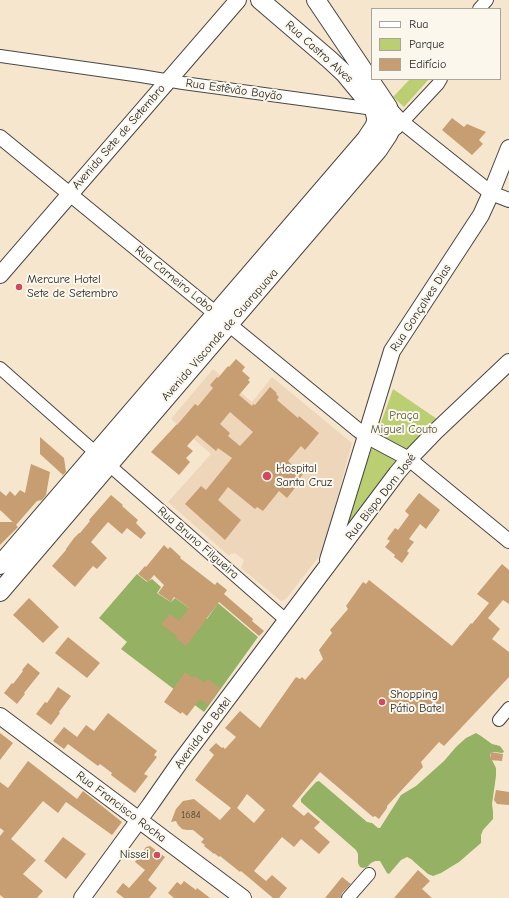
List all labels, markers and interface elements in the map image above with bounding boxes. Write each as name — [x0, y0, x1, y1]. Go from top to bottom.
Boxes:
legend — [371, 8, 501, 80]
text: Rua — [409, 17, 428, 31]
street label: Rua Castro Alves — [282, 18, 356, 86]
text: Parque — [409, 37, 444, 51]
text: Edifício — [409, 57, 446, 71]
street label: Rua Estêvão Bayão — [185, 76, 283, 104]
street label: Avenida Sete de Setembro — [69, 81, 169, 193]
street label: Rua Carneiro Lobo — [132, 243, 216, 315]
street label: Rua Gonçalves Dias — [387, 262, 455, 354]
street label: Avenida Visconde de Guarapuava — [159, 266, 281, 404]
place label: Mercure Hotel Sete de Setembro — [27, 273, 118, 301]
marker: Mercure Hotel Sete de Setembro — [14, 282, 24, 292]
park label: Praça Miguel Couto — [370, 409, 438, 437]
street label: Rua Bispo Dom José — [343, 451, 419, 543]
place label: Hospital Santa Cruz — [276, 462, 332, 490]
marker: Hospital Santa Cruz — [261, 470, 273, 482]
street label: Rua Bruno Filgueira — [154, 504, 242, 582]
place label: Shopping Pátio Batel — [390, 688, 444, 716]
street label: Avenida do Batel — [171, 694, 235, 772]
marker: Shopping Pátio Batel — [377, 697, 387, 707]
street label: Rua Francisco Rocha — [73, 768, 169, 846]
house number: 1684 — [181, 809, 201, 821]
place label: Nissei — [120, 848, 149, 862]
marker: Nissei — [152, 850, 162, 860]

